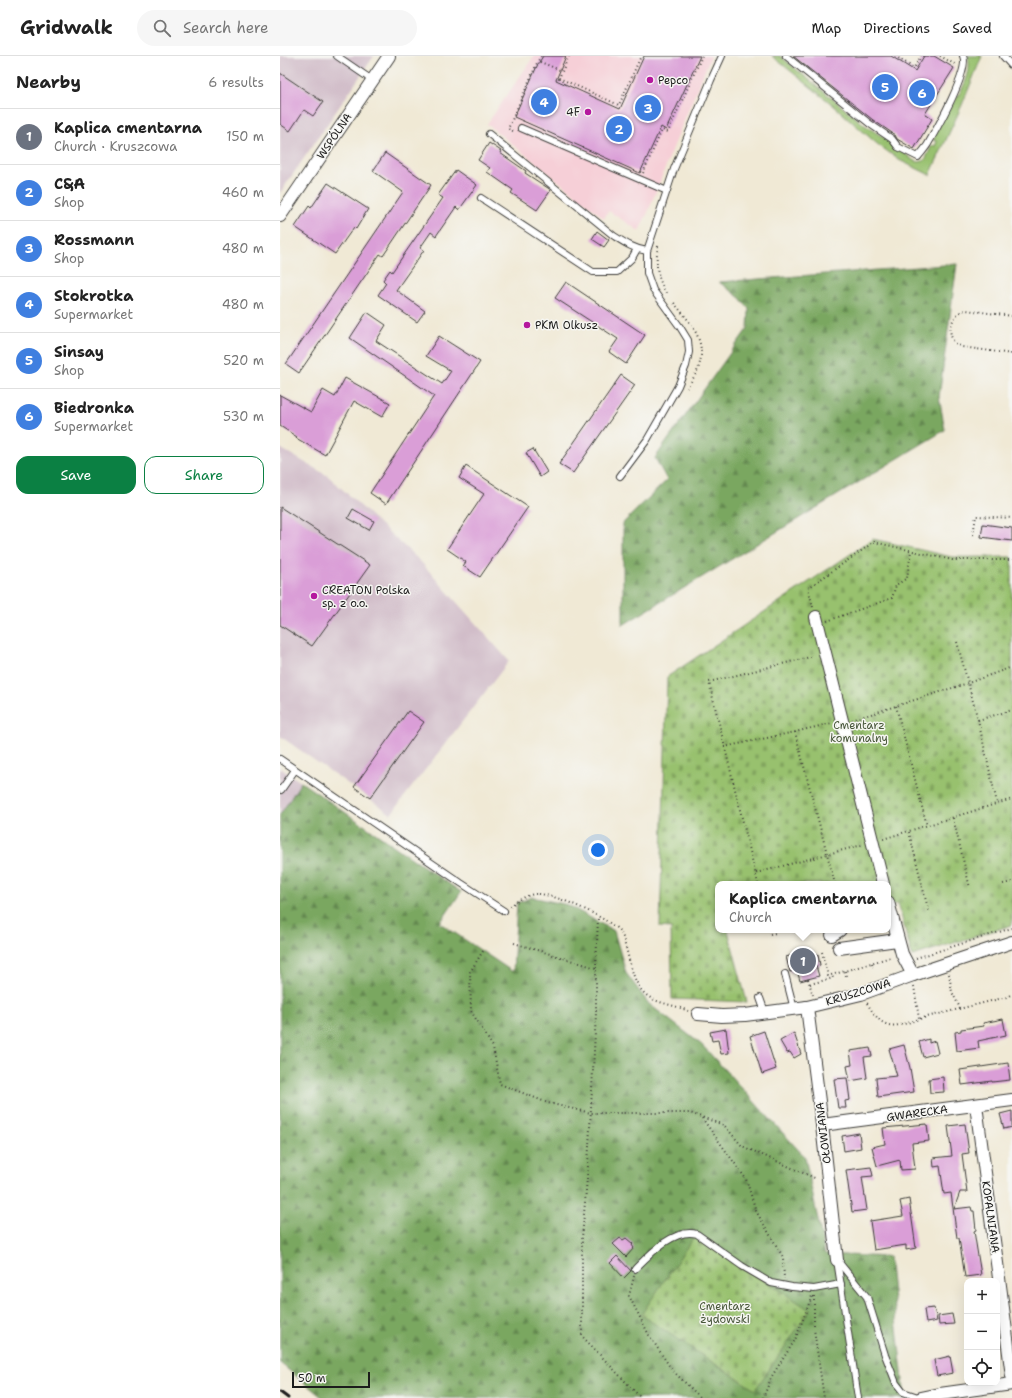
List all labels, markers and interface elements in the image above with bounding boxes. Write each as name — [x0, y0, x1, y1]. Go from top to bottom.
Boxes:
search box — [137, 10, 417, 46]
text: Gridwalk — [20, 15, 113, 40]
icon: search — [151, 17, 173, 39]
text: Search here — [183, 18, 269, 38]
text: Map — [812, 19, 842, 37]
text: Directions — [864, 19, 930, 37]
text: Saved — [952, 19, 992, 37]
text: Nearby — [16, 71, 81, 93]
pin: 5 — [872, 72, 898, 102]
place label: Pepco — [658, 73, 689, 88]
text: 6 results — [208, 74, 264, 91]
marker: Pepco — [645, 75, 655, 85]
pin: 6 — [909, 78, 935, 108]
pin: 4 — [531, 87, 557, 117]
pin: 3 — [635, 93, 661, 123]
place label: 4F — [566, 105, 580, 120]
marker: 4F — [583, 107, 593, 117]
street label: WSPÓLNA — [313, 110, 355, 162]
pin: 2 — [606, 114, 632, 144]
text: Kaplica cmentarna — [54, 118, 202, 138]
text: 1 — [26, 128, 32, 145]
text: 150 m — [226, 128, 264, 145]
text: Church · Kruszcowa — [54, 138, 177, 155]
text: C&A — [54, 174, 85, 194]
text: 2 — [24, 184, 34, 201]
text: 460 m — [222, 184, 264, 201]
text: Shop — [54, 194, 84, 211]
text: Rossmann — [54, 230, 134, 250]
text: 3 — [24, 240, 34, 257]
text: 480 m — [222, 240, 264, 257]
text: Shop — [54, 250, 84, 267]
text: Stokrotka — [54, 286, 133, 306]
text: 4 — [24, 296, 34, 313]
text: 480 m — [222, 296, 264, 313]
text: Supermarket — [54, 306, 133, 323]
place label: PKM Olkusz — [535, 318, 598, 333]
marker: PKM Olkusz — [522, 320, 532, 330]
text: Sinsay — [54, 342, 104, 362]
text: 5 — [25, 352, 33, 369]
text: 520 m — [223, 352, 264, 369]
text: Shop — [54, 362, 84, 379]
text: Biedronka — [54, 398, 134, 418]
text: 6 — [24, 408, 34, 425]
text: 530 m — [223, 408, 264, 425]
text: Supermarket — [54, 418, 133, 435]
button: Save — [16, 456, 136, 494]
button: Share — [144, 456, 264, 494]
place label: CREATON Polska sp. z o.o. — [322, 583, 410, 611]
marker: CREATON Polska sp. z o.o. — [309, 591, 319, 601]
park label: Cmentarz komunalny — [830, 718, 888, 746]
your location — [588, 840, 608, 860]
popup — [715, 881, 891, 933]
text: Kaplica cmentarna — [729, 889, 877, 909]
text: Church — [729, 909, 772, 926]
pin: 1 — [790, 946, 816, 976]
street label: KRUSZCOWA — [824, 975, 892, 1009]
street label: OŁOWIANA — [812, 1101, 835, 1165]
street label: GWARECKA — [885, 1102, 949, 1125]
street label: KOPALNIANA — [978, 1180, 1003, 1254]
map controls — [964, 1278, 1000, 1386]
button: + — [964, 1278, 1000, 1314]
park label: Cmentarz żydowski — [699, 1299, 751, 1327]
button: − — [964, 1314, 1000, 1350]
button: locate — [964, 1350, 1000, 1386]
scale bar — [292, 1370, 370, 1389]
text: 50 m — [298, 1371, 326, 1386]

